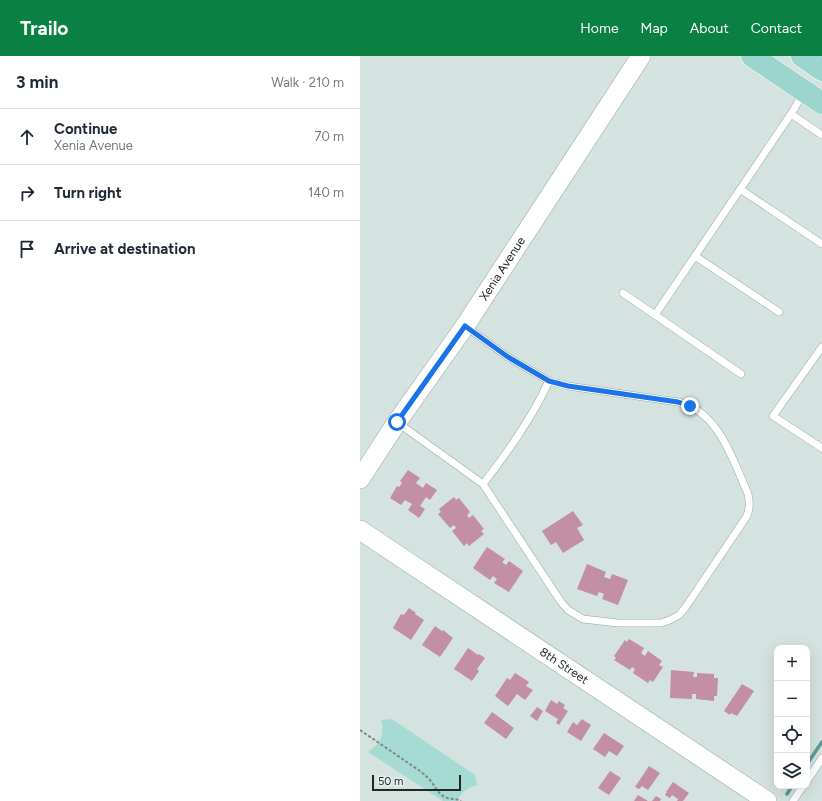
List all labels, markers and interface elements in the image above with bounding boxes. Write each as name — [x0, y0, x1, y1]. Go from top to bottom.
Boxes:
text: Trailo — [20, 17, 68, 40]
text: Home — [580, 20, 619, 37]
text: Map — [641, 20, 668, 37]
text: About — [690, 20, 729, 37]
text: Contact — [751, 20, 802, 37]
text: 3 min — [16, 72, 58, 92]
text: Walk · 210 m — [271, 75, 344, 90]
text: Continue — [54, 120, 117, 138]
icon: ahead — [16, 126, 38, 148]
text: 70 m — [314, 129, 344, 144]
text: Xenia Avenue — [54, 138, 133, 153]
icon: right — [16, 182, 38, 204]
text: Turn right — [54, 184, 122, 202]
text: 140 m — [308, 185, 344, 200]
street label: Xenia Avenue — [477, 234, 528, 303]
icon: arrive — [16, 238, 38, 260]
text: Arrive at destination — [54, 240, 195, 258]
route end — [681, 397, 699, 415]
route start — [388, 413, 406, 431]
street label: 8th Street — [537, 645, 591, 687]
map controls — [774, 645, 810, 789]
button: + — [774, 645, 810, 681]
button: − — [774, 681, 810, 717]
button: locate — [774, 717, 810, 753]
button: layers — [774, 753, 810, 789]
scale bar — [372, 773, 461, 792]
text: 50 m — [378, 775, 403, 788]

